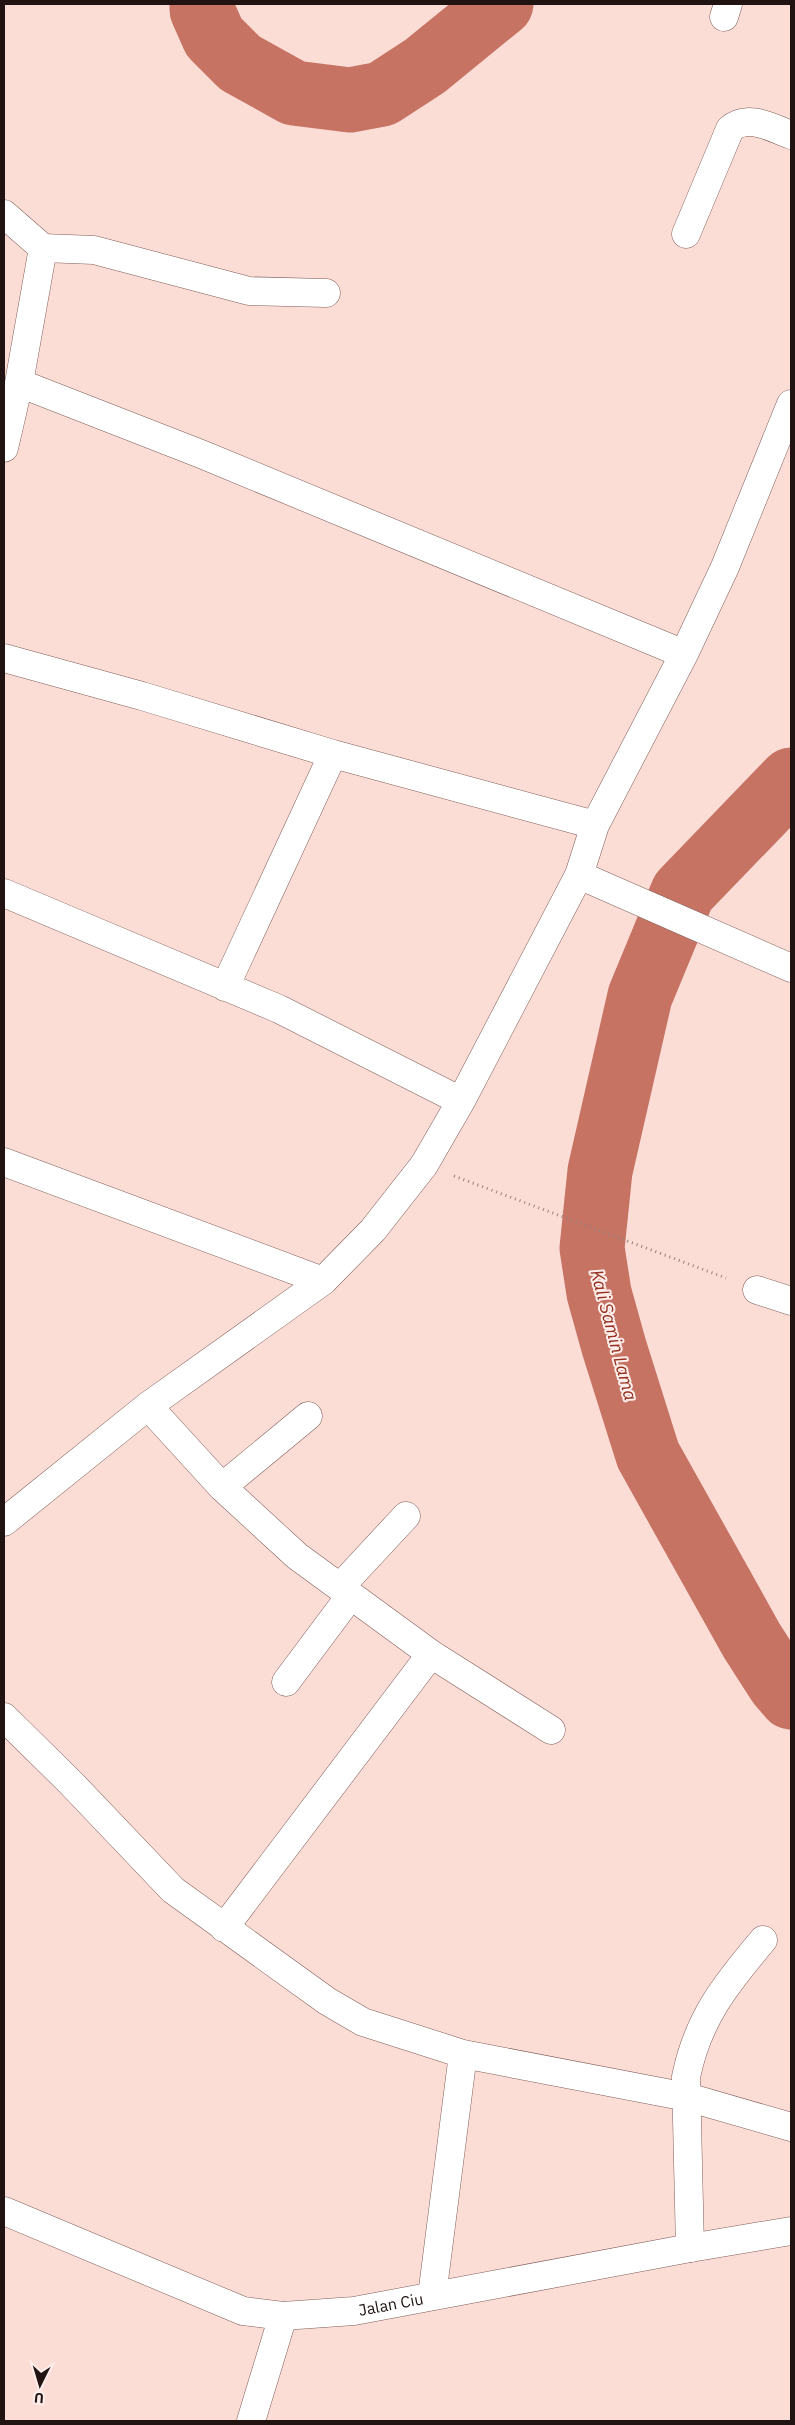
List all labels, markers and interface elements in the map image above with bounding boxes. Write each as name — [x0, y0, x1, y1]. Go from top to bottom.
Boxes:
water label: Kali Samin Lama — [585, 1267, 643, 1403]
street label: Jalan Ciu — [357, 2288, 425, 2320]
north arrow — [15, 2360, 65, 2410]
text: U — [33, 2389, 44, 2407]

